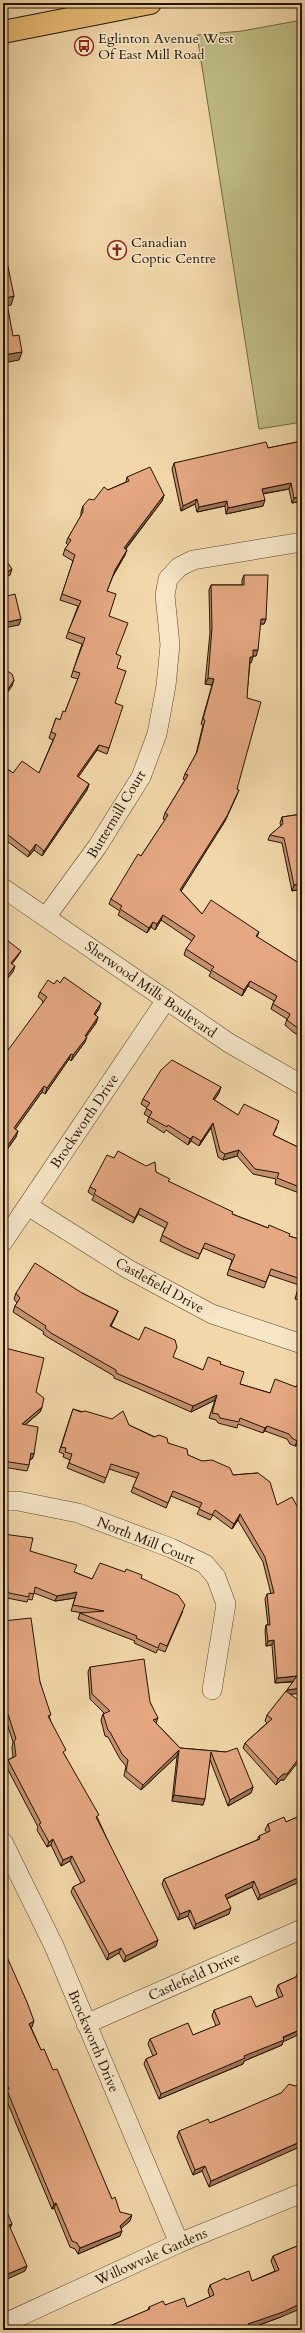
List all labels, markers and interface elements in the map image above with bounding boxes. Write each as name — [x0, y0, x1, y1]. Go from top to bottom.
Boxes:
place label: Eglinton Avenue West Of East Mill Road — [98, 29, 234, 64]
bus stop icon: Eglinton Avenue West Of East Mill Road — [73, 35, 95, 57]
place label: Canadian Coptic Centre — [131, 233, 216, 268]
church icon: Canadian Coptic Centre — [106, 239, 128, 261]
street label: Buttermill Court — [83, 766, 151, 862]
street label: Sherwood Mills Boulevard — [81, 937, 221, 1042]
street label: Brockworth Drive — [46, 1070, 123, 1172]
street label: Castlefield Drive — [112, 1253, 208, 1318]
street label: North Mill Court — [94, 1512, 198, 1569]
street label: Castlefield Drive — [145, 1948, 243, 2005]
street label: Brockworth Drive — [63, 1987, 124, 2095]
street label: Willowvale Gardens — [91, 2223, 211, 2290]

